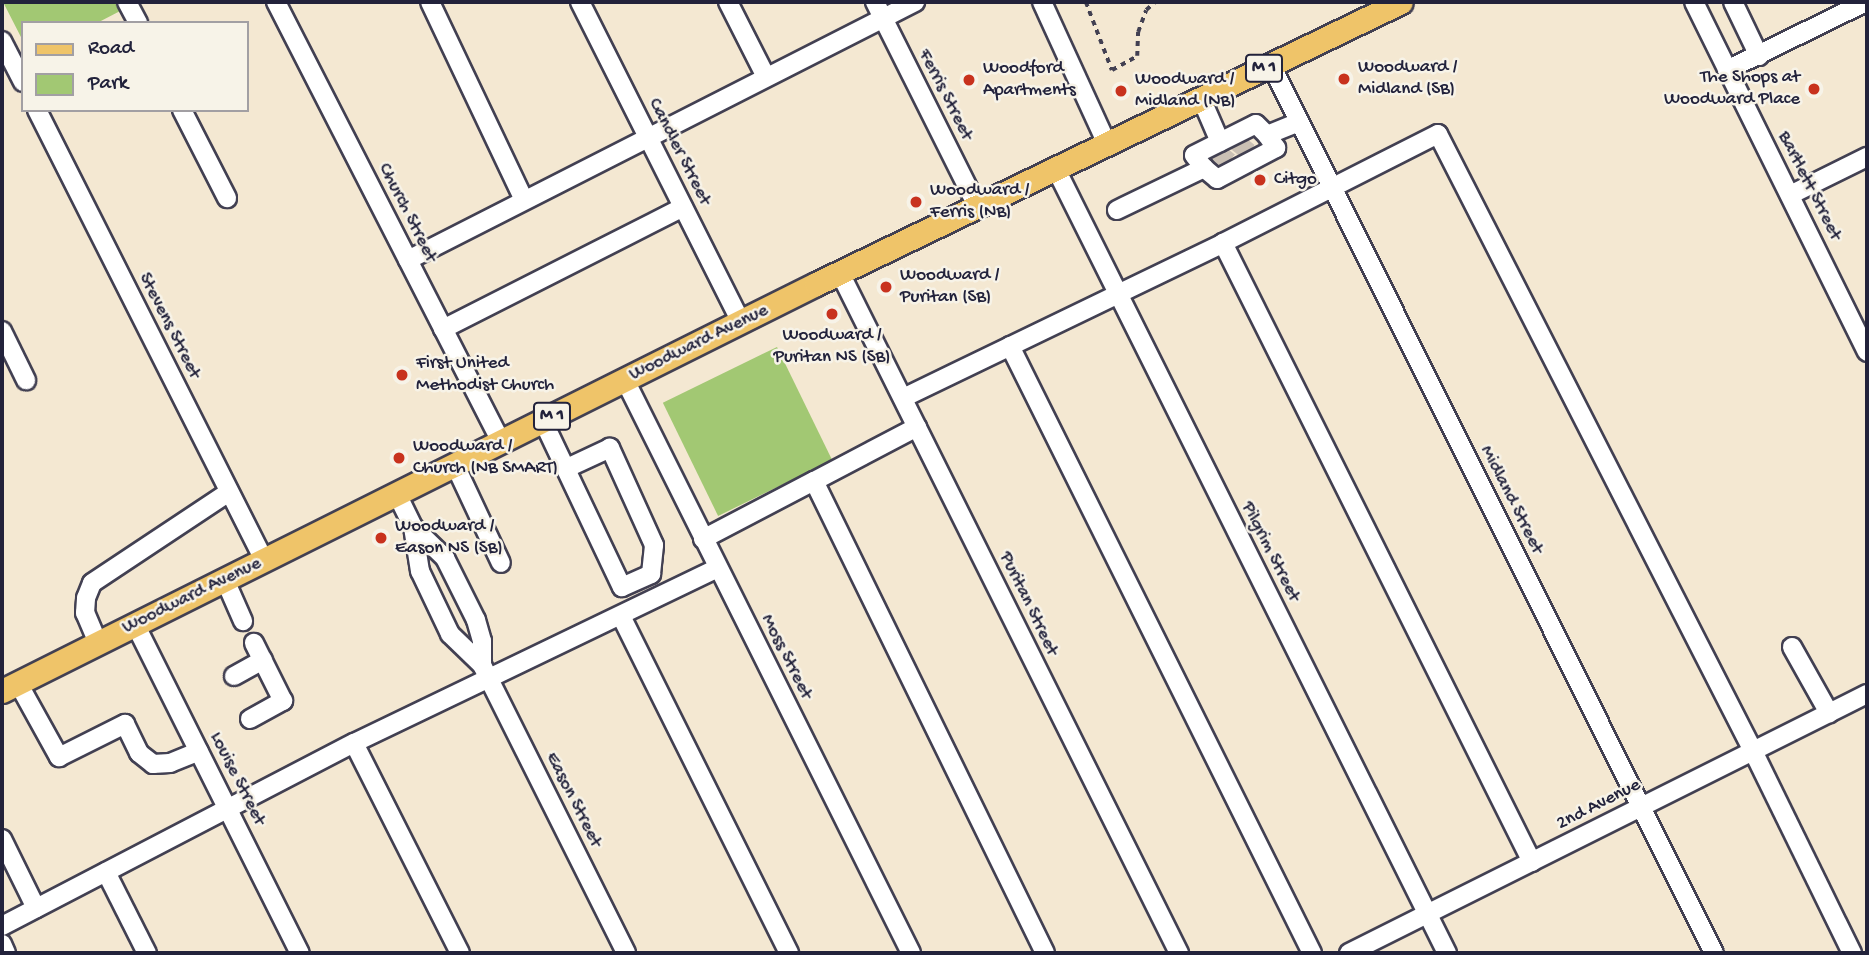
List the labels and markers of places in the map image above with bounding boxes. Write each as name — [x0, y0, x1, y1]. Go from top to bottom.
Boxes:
place label: Woodward / Midland (SB) — [1358, 57, 1457, 101]
place label: Woodford Apartments — [983, 58, 1076, 102]
place label: The Shops at Woodward Place — [1664, 67, 1800, 111]
place label: Woodward / Midland (NB) — [1135, 69, 1236, 113]
marker: Woodward / Midland (SB) — [1336, 71, 1352, 87]
marker: Woodford Apartments — [961, 72, 977, 88]
marker: The Shops at Woodward Place — [1806, 81, 1822, 97]
marker: Woodward / Midland (NB) — [1113, 83, 1129, 99]
place label: Citgo — [1274, 169, 1317, 191]
marker: Citgo — [1252, 172, 1268, 188]
place label: Woodward / Ferris (NB) — [930, 180, 1029, 224]
marker: Woodward / Ferris (NB) — [908, 194, 924, 210]
place label: Woodward / Puritan (SB) — [900, 265, 999, 309]
marker: Woodward / Puritan (SB) — [878, 279, 894, 295]
marker: Woodward / Puritan NS (SB) — [824, 306, 840, 322]
place label: Woodward / Puritan NS (SB) — [773, 325, 891, 369]
place label: First United Methodist Church — [416, 353, 554, 397]
marker: First United Methodist Church — [394, 367, 410, 383]
place label: Woodward / Church (NB SMART) — [413, 436, 558, 480]
marker: Woodward / Church (NB SMART) — [391, 450, 407, 466]
place label: Woodward / Eason NS (SB) — [395, 516, 503, 560]
marker: Woodward / Eason NS (SB) — [373, 530, 389, 546]

